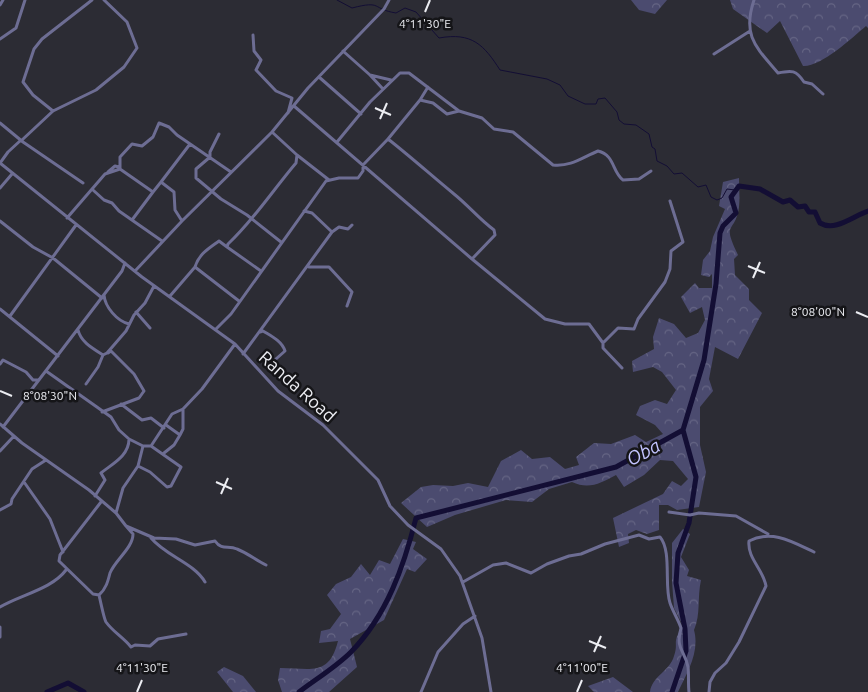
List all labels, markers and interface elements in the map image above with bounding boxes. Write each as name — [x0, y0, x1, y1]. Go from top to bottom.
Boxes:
text: 4°11'30"E — [399, 17, 451, 30]
text: 8°08'00"N — [791, 305, 845, 318]
street label: Randa Road — [256, 346, 340, 426]
text: 8°08'30"N — [23, 389, 77, 402]
water label: Oba — [622, 434, 664, 470]
text: 4°11'30"E — [116, 661, 168, 674]
text: 4°11'00"E — [556, 661, 608, 674]

